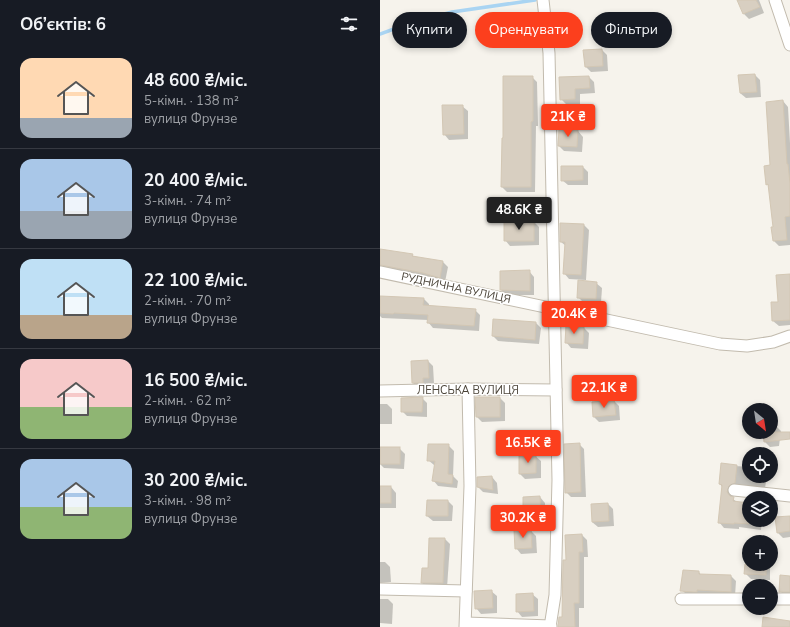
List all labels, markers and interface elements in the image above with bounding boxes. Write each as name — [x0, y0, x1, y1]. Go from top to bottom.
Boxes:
chip: Купити — [392, 12, 467, 48]
chip: Орендувати — [475, 12, 583, 48]
chip: Фільтри — [591, 12, 672, 48]
text: Об’єктів: 6 — [20, 13, 106, 36]
icon: filters — [338, 13, 360, 35]
text: 48 600 ₴/міс. — [144, 69, 248, 92]
icon: home — [52, 74, 100, 122]
text: 5-кімн. · 138 m² — [144, 92, 239, 110]
pin: 21K ₴ — [540, 104, 596, 138]
text: 21K ₴ — [550, 108, 586, 126]
text: вулиця Фрунзе — [144, 110, 237, 128]
text: 20 400 ₴/міс. — [144, 169, 248, 192]
icon: home — [52, 175, 100, 223]
text: 3-кімн. · 74 m² — [144, 192, 231, 210]
pin: 48.6K ₴ — [482, 197, 556, 231]
text: 48.6K ₴ — [496, 201, 542, 219]
text: вулиця Фрунзе — [144, 210, 237, 228]
text: 22 100 ₴/міс. — [144, 269, 248, 292]
street label: РУДНИЧНА ВУЛИЦЯ — [400, 269, 512, 307]
icon: home — [52, 275, 100, 323]
text: 2-кімн. · 70 m² — [144, 292, 231, 310]
pin: 20.4K ₴ — [537, 301, 611, 335]
text: 20.4K ₴ — [551, 305, 597, 323]
text: вулиця Фрунзе — [144, 310, 237, 328]
text: 16 500 ₴/міс. — [144, 369, 248, 392]
icon: home — [52, 375, 100, 423]
pin: 22.1K ₴ — [567, 375, 641, 409]
text: 22.1K ₴ — [581, 379, 627, 397]
street label: ЛЕНСЬКА ВУЛИЦЯ — [417, 383, 519, 398]
text: 2-кімн. · 62 m² — [144, 392, 231, 410]
north arrow — [742, 403, 778, 439]
map controls — [742, 403, 778, 615]
text: вулиця Фрунзе — [144, 410, 237, 428]
pin: 16.5K ₴ — [491, 430, 565, 464]
text: 16.5K ₴ — [505, 434, 551, 452]
button: locate — [742, 447, 778, 483]
text: 30 200 ₴/міс. — [144, 469, 248, 492]
icon: home — [52, 475, 100, 523]
button: layers — [742, 491, 778, 527]
text: 3-кімн. · 98 m² — [144, 492, 231, 510]
pin: 30.2K ₴ — [486, 505, 560, 539]
text: 30.2K ₴ — [500, 509, 546, 527]
text: вулиця Фрунзе — [144, 510, 237, 528]
button: + — [742, 535, 778, 571]
button: − — [742, 579, 778, 615]

